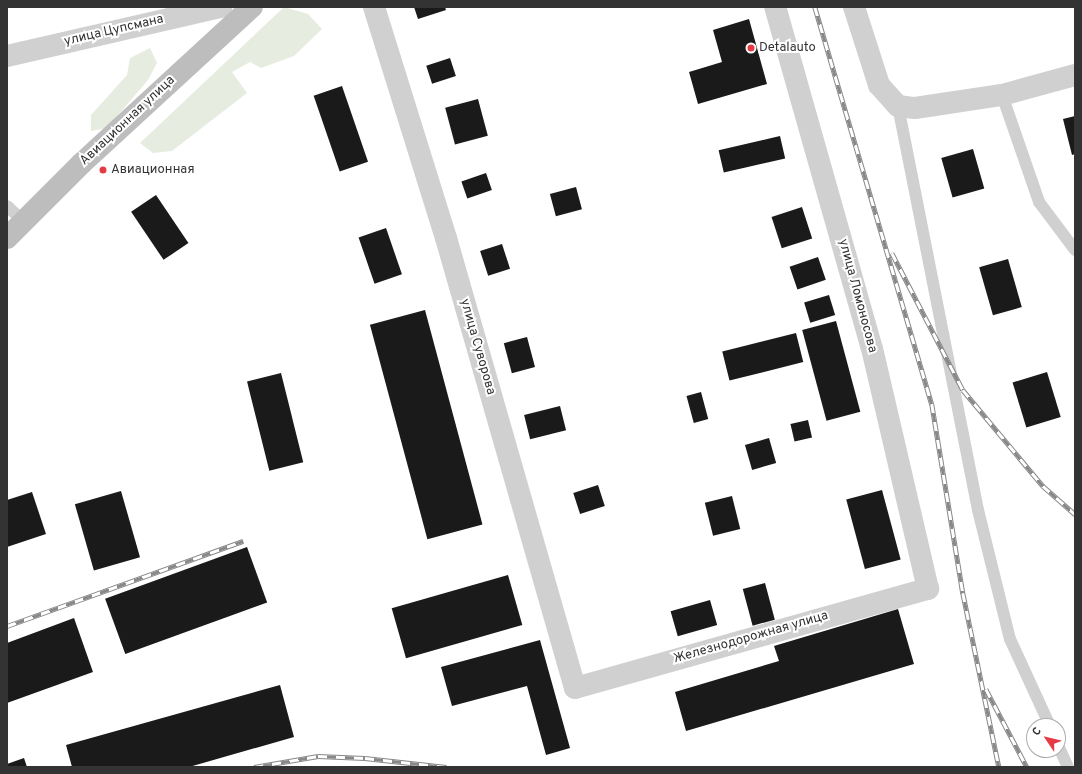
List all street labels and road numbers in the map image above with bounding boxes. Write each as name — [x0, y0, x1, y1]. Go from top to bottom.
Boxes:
street label: улица Цупсмана — [63, 12, 165, 50]
street label: Авиационная улица — [77, 73, 179, 169]
street label: улица Ломоносова — [834, 237, 880, 355]
street label: улица Суворова — [456, 297, 498, 397]
street label: Железнодорожная улица — [672, 608, 830, 668]

